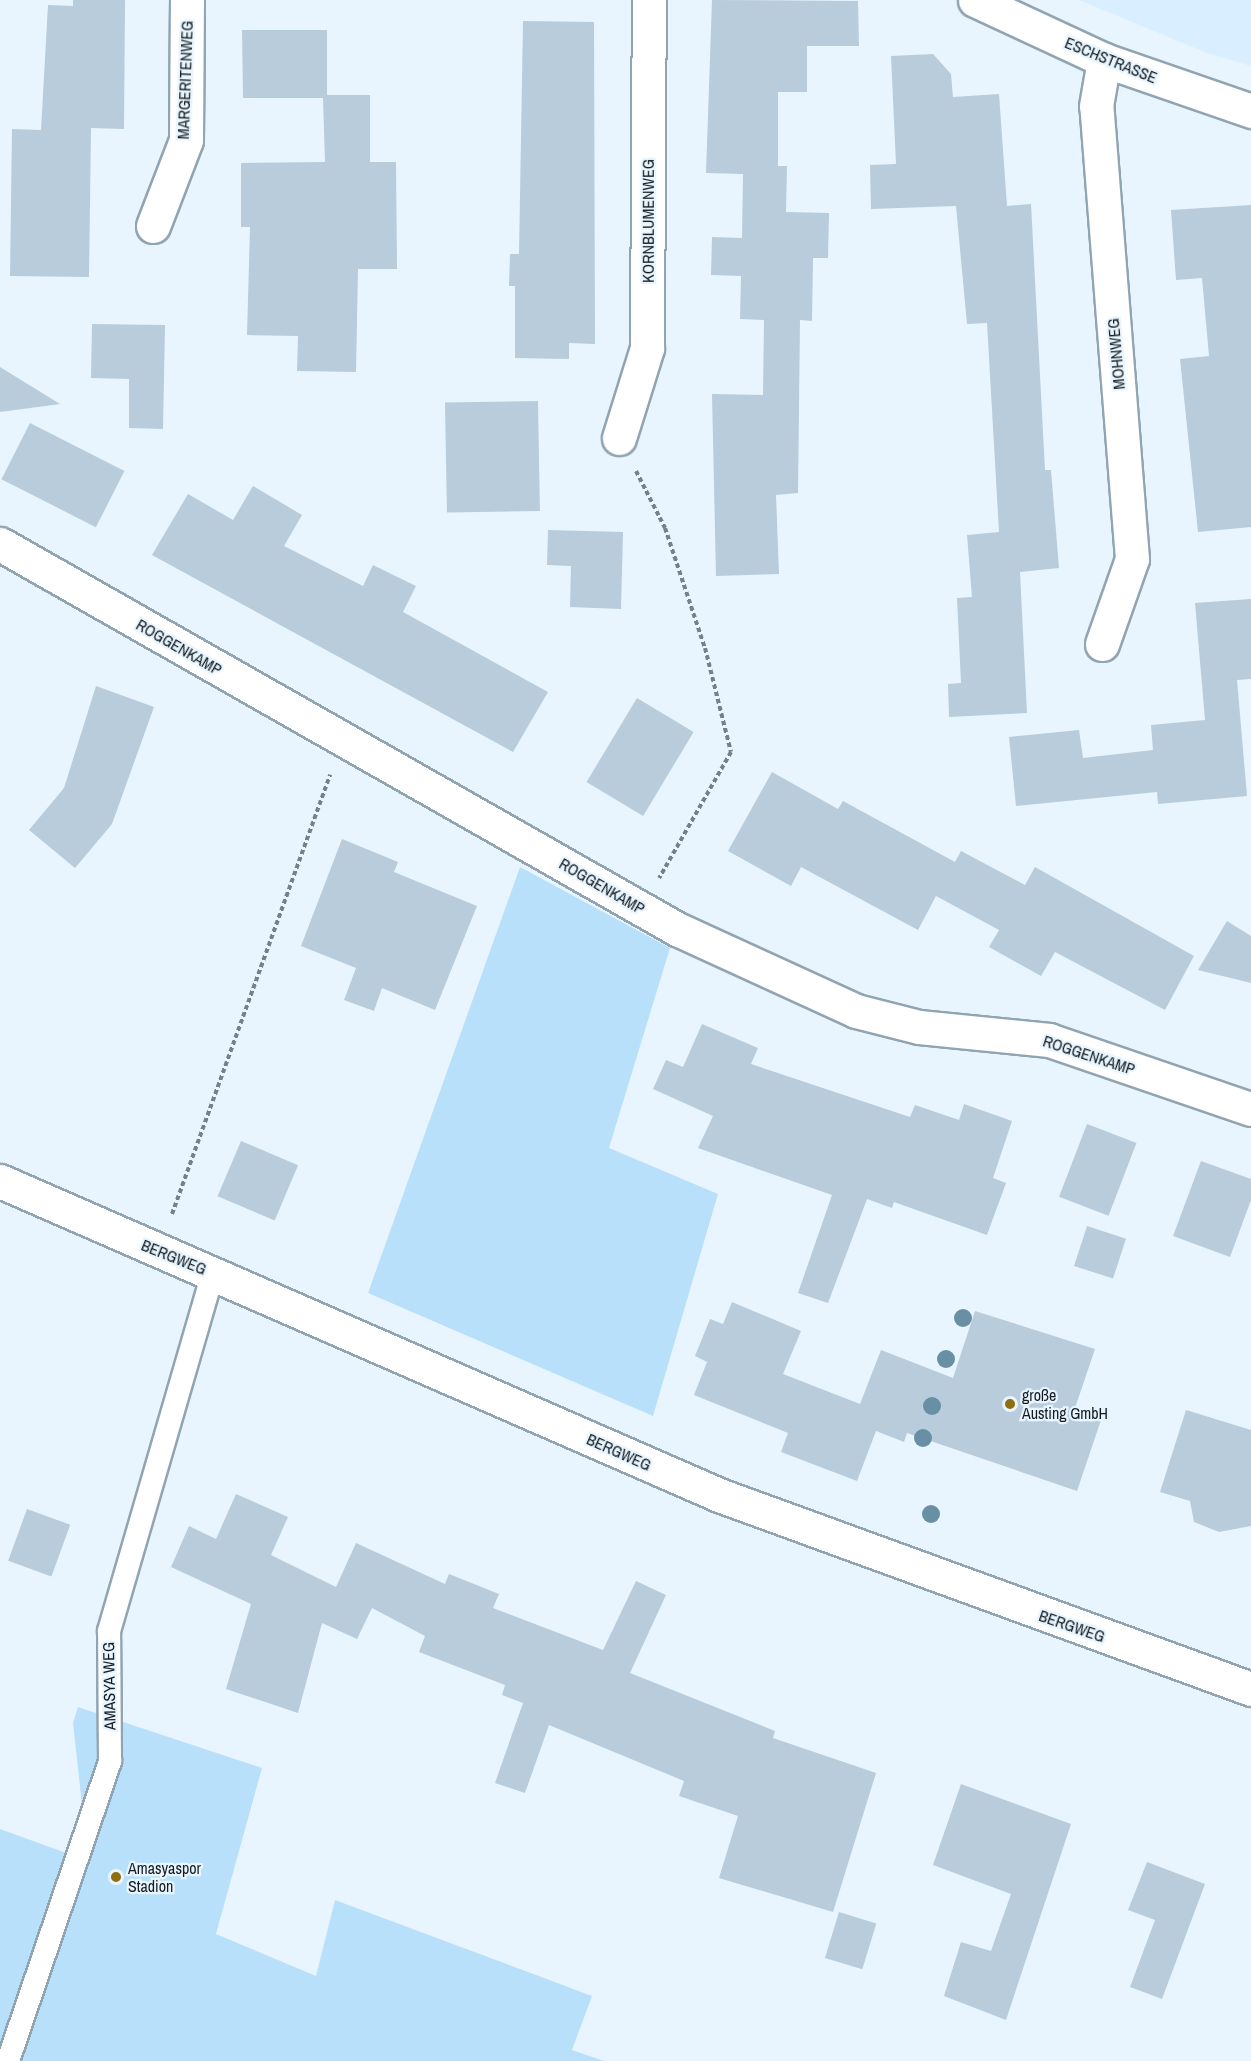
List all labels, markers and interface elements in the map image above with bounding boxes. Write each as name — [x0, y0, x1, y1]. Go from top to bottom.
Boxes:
street label: MARGERITENWEG — [173, 20, 197, 140]
street label: ESCHSTRASSE — [1062, 33, 1160, 87]
street label: KORNBLUMENWEG — [638, 159, 658, 283]
street label: MOHNWEG — [1103, 318, 1129, 390]
street label: ROGGENKAMP — [133, 615, 225, 679]
street label: ROGGENKAMP — [556, 854, 648, 918]
street label: ROGGENKAMP — [1041, 1031, 1137, 1079]
street label: BERGWEG — [139, 1235, 209, 1279]
place label: große Austing GmbH — [1022, 1385, 1108, 1423]
marker: große Austing GmbH — [1003, 1397, 1017, 1411]
street label: BERGWEG — [584, 1429, 654, 1475]
street label: BERGWEG — [1036, 1606, 1108, 1646]
street label: AMASYA WEG — [99, 1641, 119, 1731]
place label: Amasyaspor Stadion — [128, 1858, 201, 1896]
marker: Amasyaspor Stadion — [109, 1870, 123, 1884]

